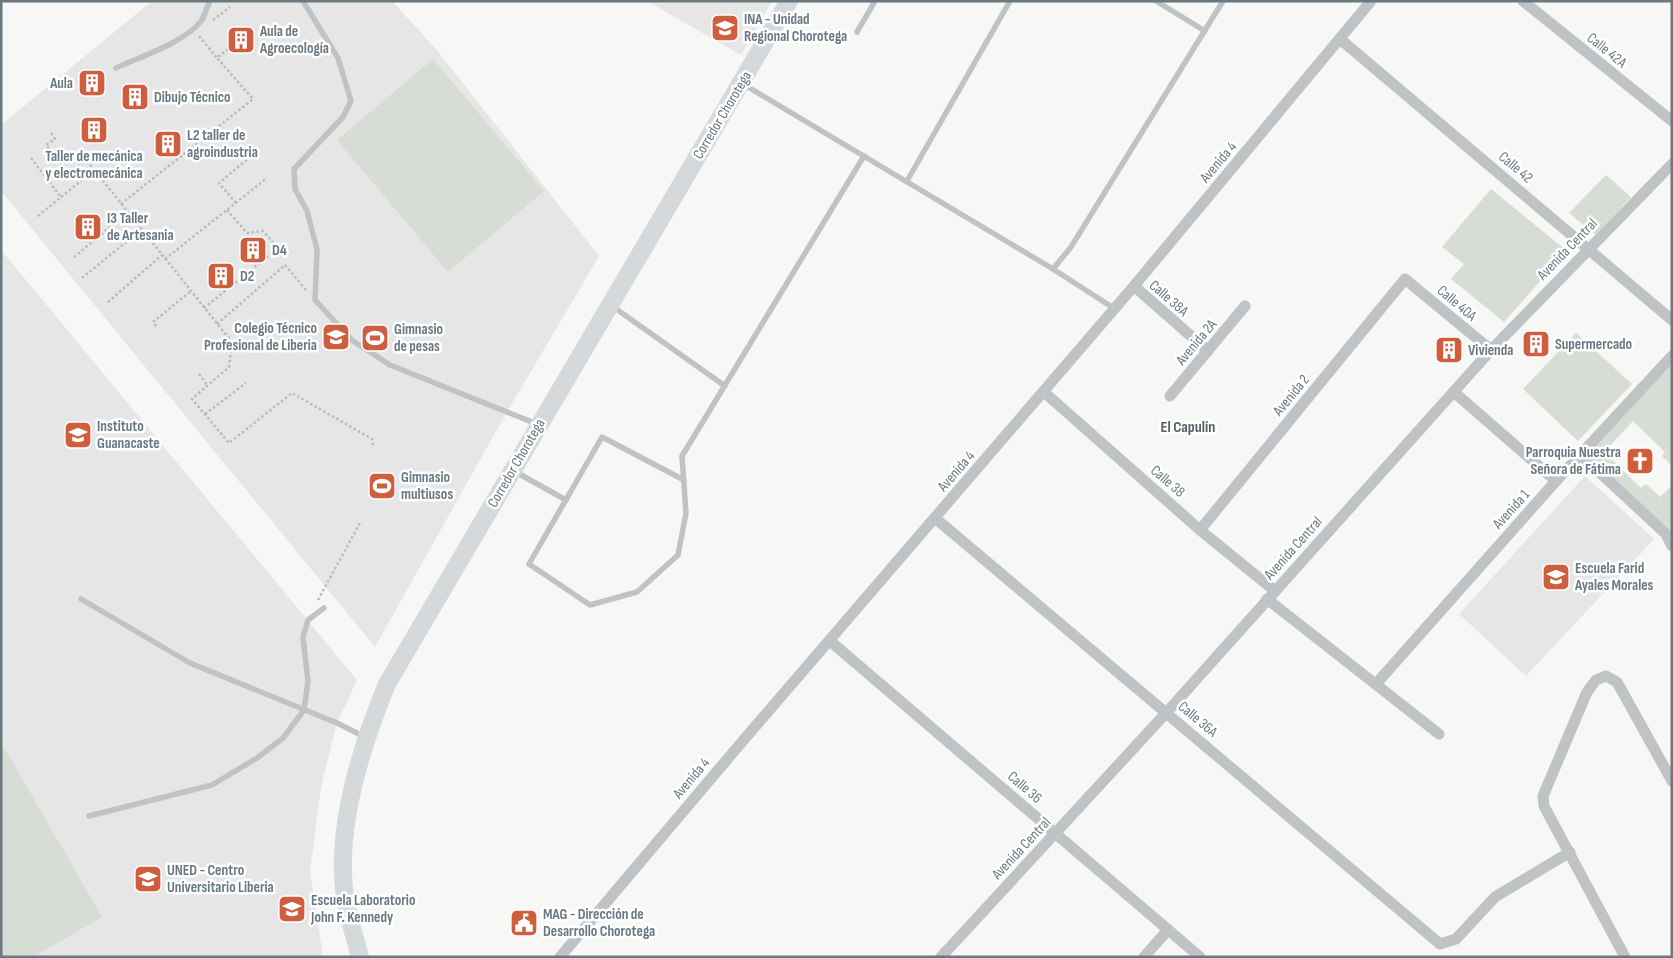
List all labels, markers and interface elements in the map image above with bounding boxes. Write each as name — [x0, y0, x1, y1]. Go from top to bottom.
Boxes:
place label: INA - Unidad Regional Chorotega — [744, 10, 847, 46]
school or university icon: INA - Unidad Regional Chorotega — [710, 13, 740, 43]
place label: Aula de Agroecología — [259, 22, 329, 58]
building icon: Aula de Agroecología — [226, 25, 256, 55]
street label: Calle 42A — [1583, 29, 1631, 73]
building icon: Aula — [77, 68, 107, 98]
street label: Corredor Chorotega — [689, 68, 756, 163]
place label: Aula — [49, 74, 73, 93]
building icon: Dibujo Técnico — [120, 82, 150, 112]
place label: Dibujo Técnico — [154, 88, 231, 107]
building icon: Taller de mecánica y electromecánica — [79, 115, 109, 145]
place label: L2 taller de agroindustria — [187, 126, 258, 162]
building icon: L2 taller de agroindustria — [153, 129, 183, 159]
street label: Avenida 4 — [1195, 138, 1241, 188]
place label: Taller de mecánica y electromecánica — [45, 147, 143, 183]
street label: Calle 42 — [1495, 147, 1537, 187]
place label: I3 Taller de Artesania — [107, 209, 174, 245]
building icon: I3 Taller de Artesania — [73, 212, 103, 242]
street label: Avenida Central — [1533, 215, 1601, 285]
building icon: D4 — [238, 235, 268, 265]
place label: D4 — [272, 241, 287, 260]
building icon: D2 — [206, 261, 236, 291]
place label: D2 — [240, 267, 254, 286]
street label: Calle 38A — [1145, 276, 1193, 321]
street label: Calle 40A — [1433, 281, 1481, 326]
street label: Avenida 2A — [1171, 315, 1221, 370]
place label: Colegio Técnico Profesional de Liberia — [204, 319, 317, 355]
place label: Gimnasio de pesas — [394, 320, 443, 356]
school or university icon: Colegio Técnico Profesional de Liberia — [321, 322, 351, 352]
sports icon: Gimnasio de pesas — [360, 323, 390, 353]
building icon: Supermercado — [1521, 329, 1551, 359]
building icon: Vivienda — [1434, 335, 1464, 365]
place label: Supermercado — [1555, 335, 1632, 354]
place label: Vivienda — [1468, 341, 1513, 360]
street label: Avenida 2 — [1268, 371, 1314, 421]
street label: Corredor Chorotega — [483, 415, 550, 511]
place label: Instituto Guanacaste — [97, 417, 160, 453]
district label: El Capulín — [1161, 418, 1215, 437]
school or university icon: Instituto Guanacaste — [63, 420, 93, 450]
place label: Parroquia Nuestra Señora de Fátima — [1526, 443, 1621, 479]
church icon: Parroquia Nuestra Señora de Fátima — [1625, 446, 1655, 476]
street label: Avenida 4 — [933, 447, 979, 496]
street label: Calle 38 — [1146, 461, 1189, 502]
place label: Gimnasio multiusos — [401, 468, 453, 504]
sports icon: Gimnasio multiusos — [367, 471, 397, 501]
street label: Avenida 1 — [1488, 485, 1535, 534]
street label: Avenida Central — [1259, 513, 1327, 585]
place label: Escuela Farid Ayales Morales — [1574, 559, 1654, 595]
school or university icon: Escuela Farid Ayales Morales — [1541, 562, 1571, 592]
street label: Calle 36A — [1174, 697, 1222, 742]
street label: Avenida 4 — [668, 754, 714, 804]
street label: Calle 36 — [1003, 767, 1046, 808]
street label: Avenida Central — [987, 813, 1055, 884]
place label: UNED - Centro Universitario Liberia — [167, 861, 274, 897]
school or university icon: UNED - Centro Universitario Liberia — [133, 864, 163, 894]
place label: Escuela Laboratorio John F. Kennedy — [310, 891, 415, 927]
school or university icon: Escuela Laboratorio John F. Kennedy — [277, 894, 307, 924]
place label: MAG - Dirección de Desarrollo Chorotega — [543, 905, 655, 941]
public building icon: MAG - Dirección de Desarrollo Chorotega — [509, 908, 539, 938]

